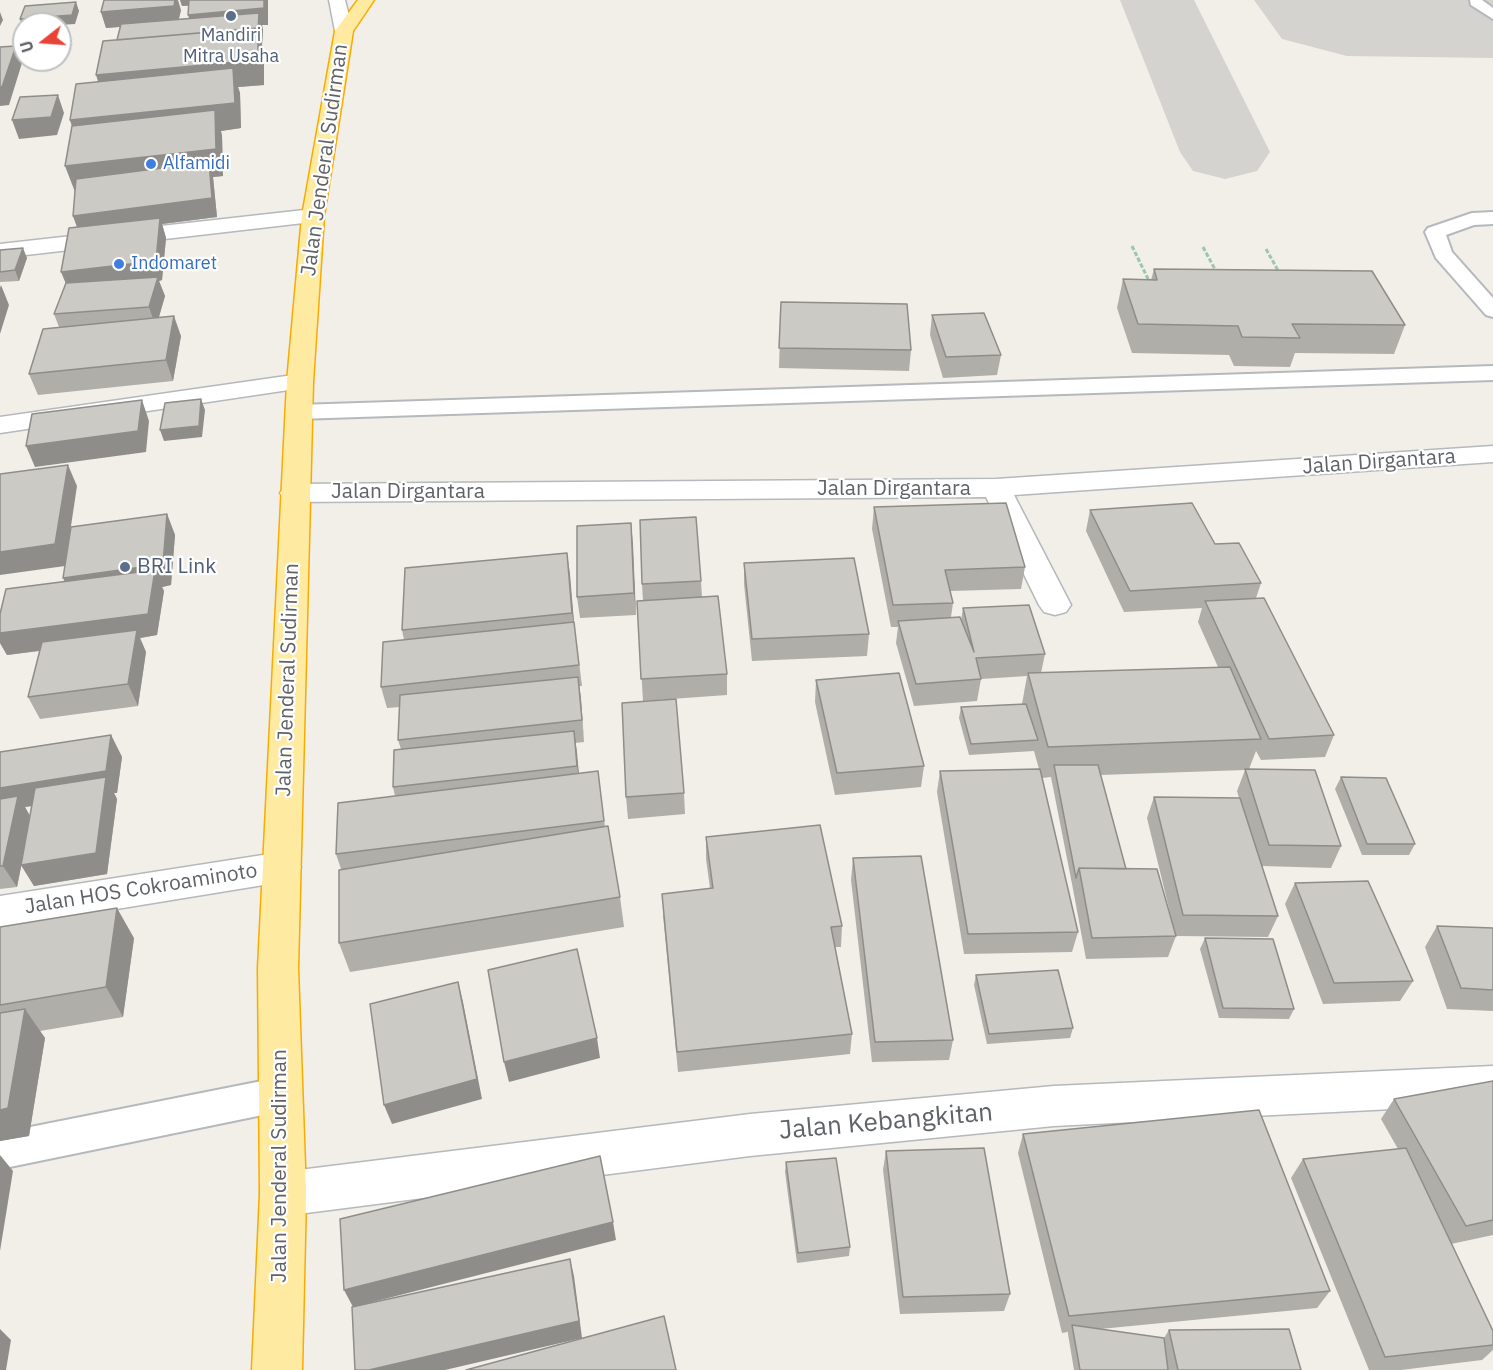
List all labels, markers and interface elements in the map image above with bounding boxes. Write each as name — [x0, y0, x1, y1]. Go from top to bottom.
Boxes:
marker: Mandiri Mitra Usaha — [224, 9, 238, 23]
north arrow — [12, 12, 72, 72]
place label: Mandiri Mitra Usaha — [183, 25, 279, 68]
text: U — [16, 38, 38, 55]
street label: Jalan Jenderal Sudirman — [296, 42, 354, 278]
place label: Alfamidi — [163, 153, 230, 175]
marker: Alfamidi — [144, 157, 158, 171]
place label: Indomaret — [131, 253, 217, 275]
marker: Indomaret — [112, 257, 126, 271]
street label: Jalan Dirgantara — [1301, 444, 1457, 480]
street label: Jalan Dirgantara — [817, 476, 971, 502]
street label: Jalan Dirgantara — [331, 479, 485, 505]
place label: BRI Link — [137, 554, 216, 580]
marker: BRI Link — [118, 560, 132, 574]
street label: Jalan Jenderal Sudirman — [271, 563, 305, 797]
street label: Jalan HOS Cokroaminoto — [23, 858, 259, 920]
street label: Jalan Jenderal Sudirman — [267, 1049, 293, 1283]
street label: Jalan Kebangkitan — [778, 1097, 994, 1147]

